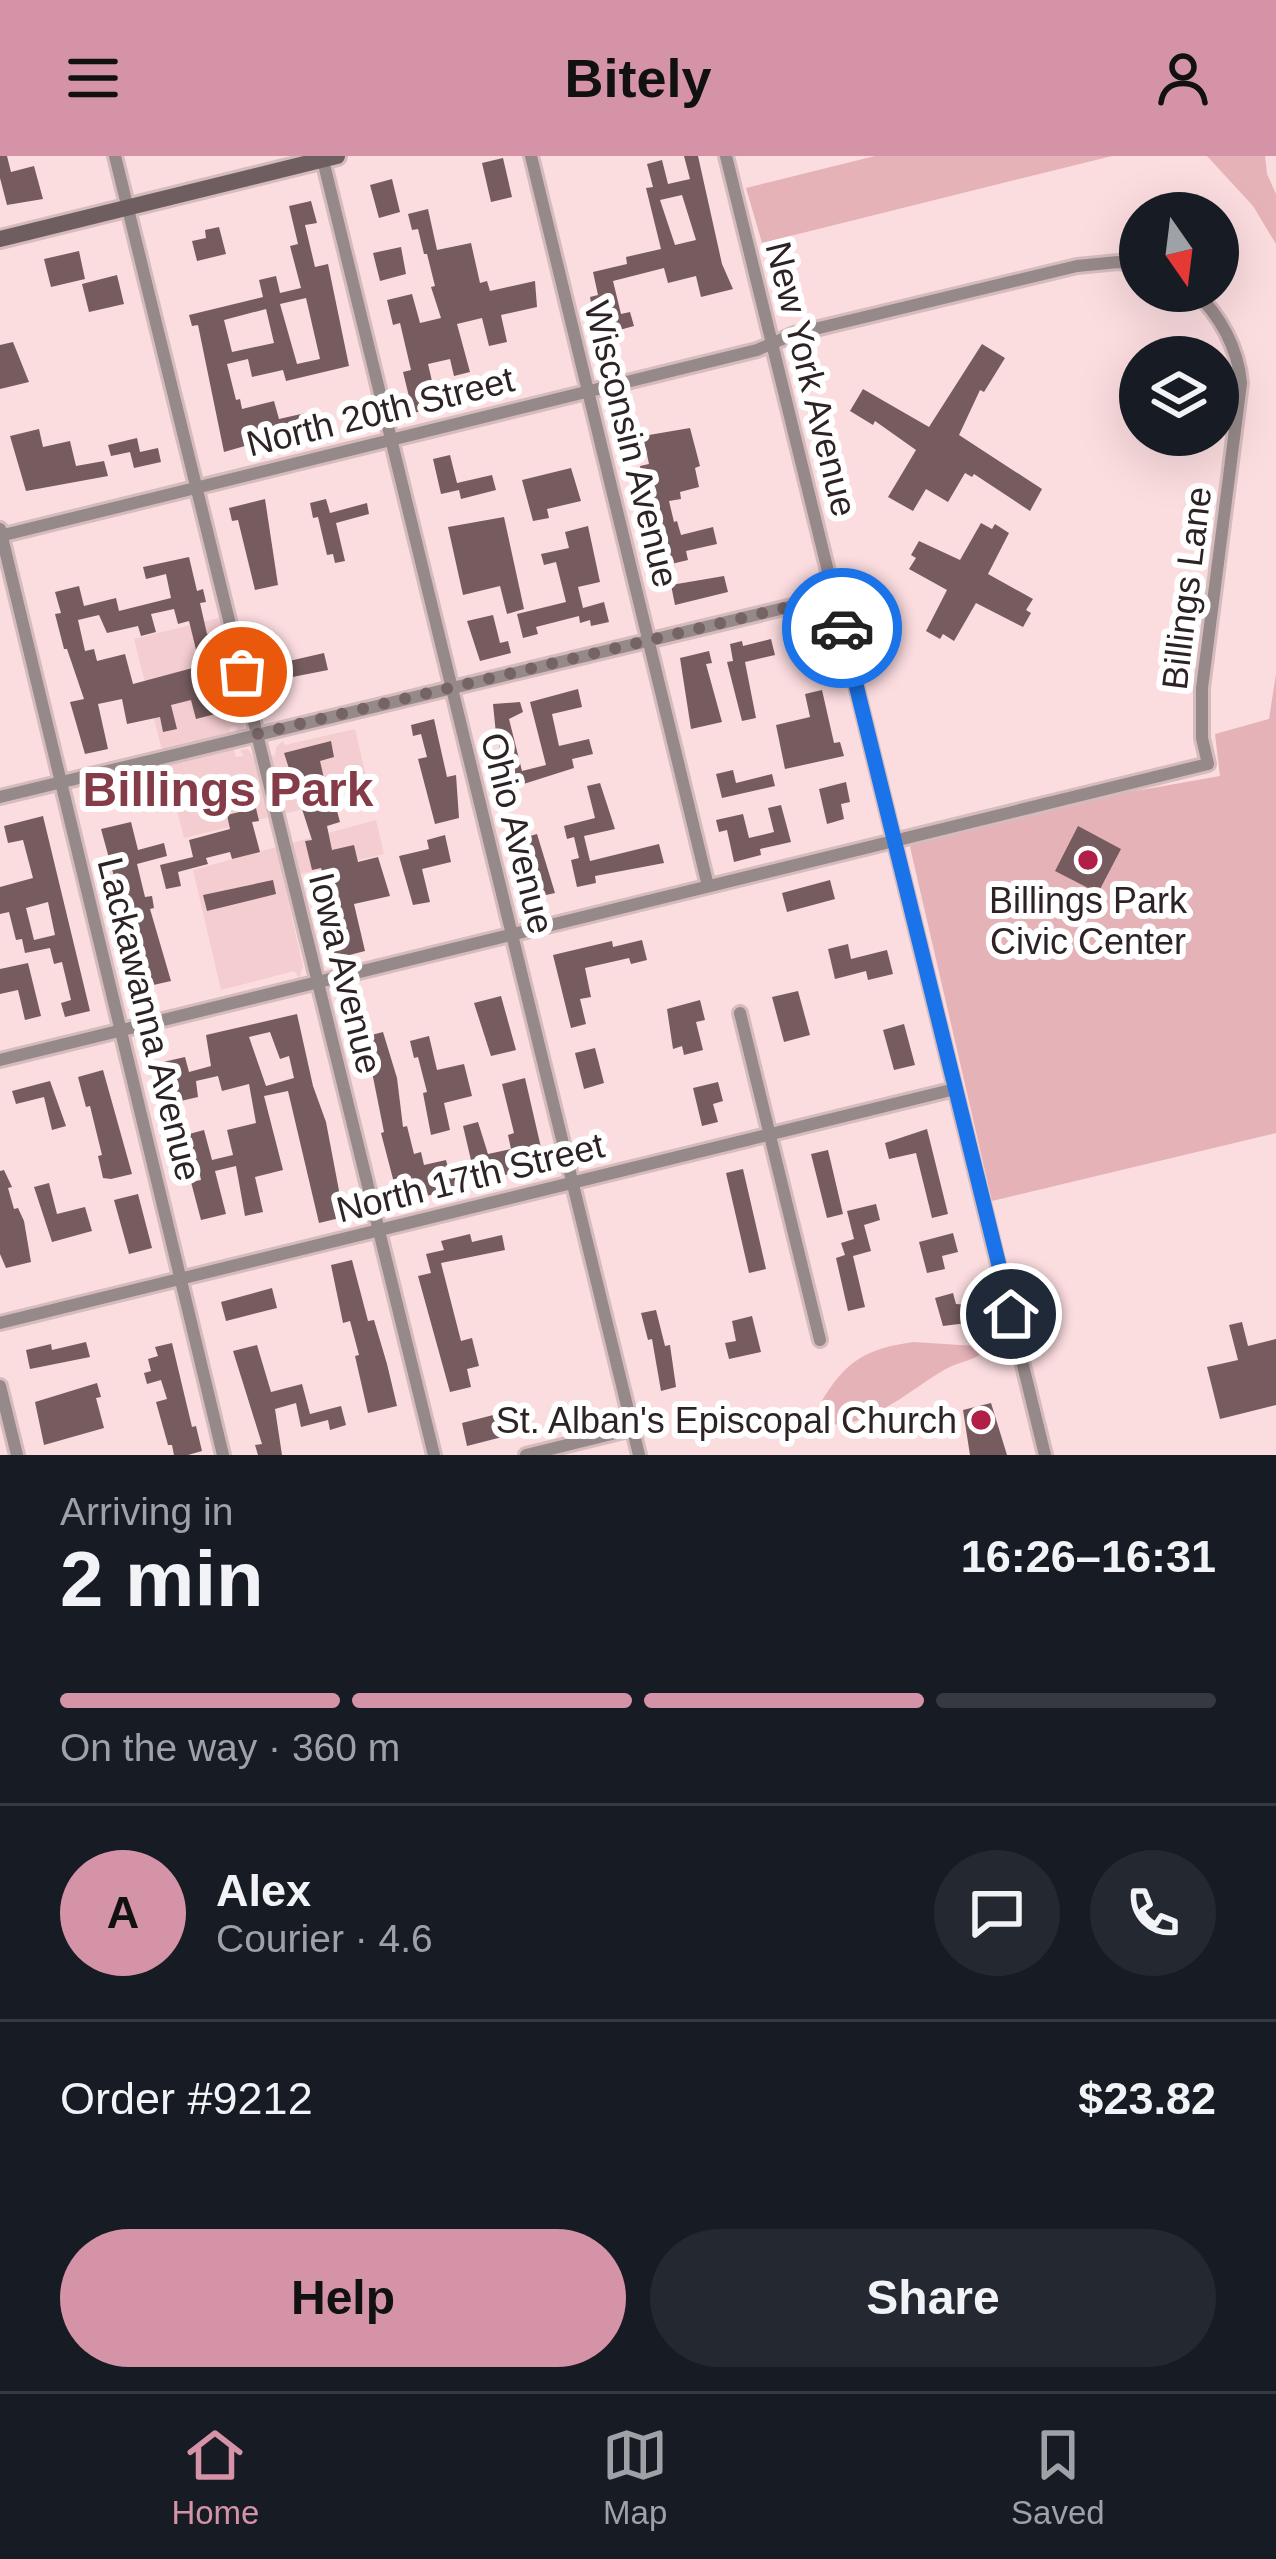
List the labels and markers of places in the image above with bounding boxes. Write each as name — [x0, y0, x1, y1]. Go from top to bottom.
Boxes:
pin — [191, 621, 293, 723]
marker: Billings Park Civic Center — [1075, 847, 1101, 873]
place label: Billings Park Civic Center — [989, 880, 1188, 962]
pin — [960, 1263, 1062, 1365]
place label: St. Alban's Episcopal Church — [496, 1400, 957, 1441]
marker: St. Alban's Episcopal Church — [968, 1407, 994, 1433]

